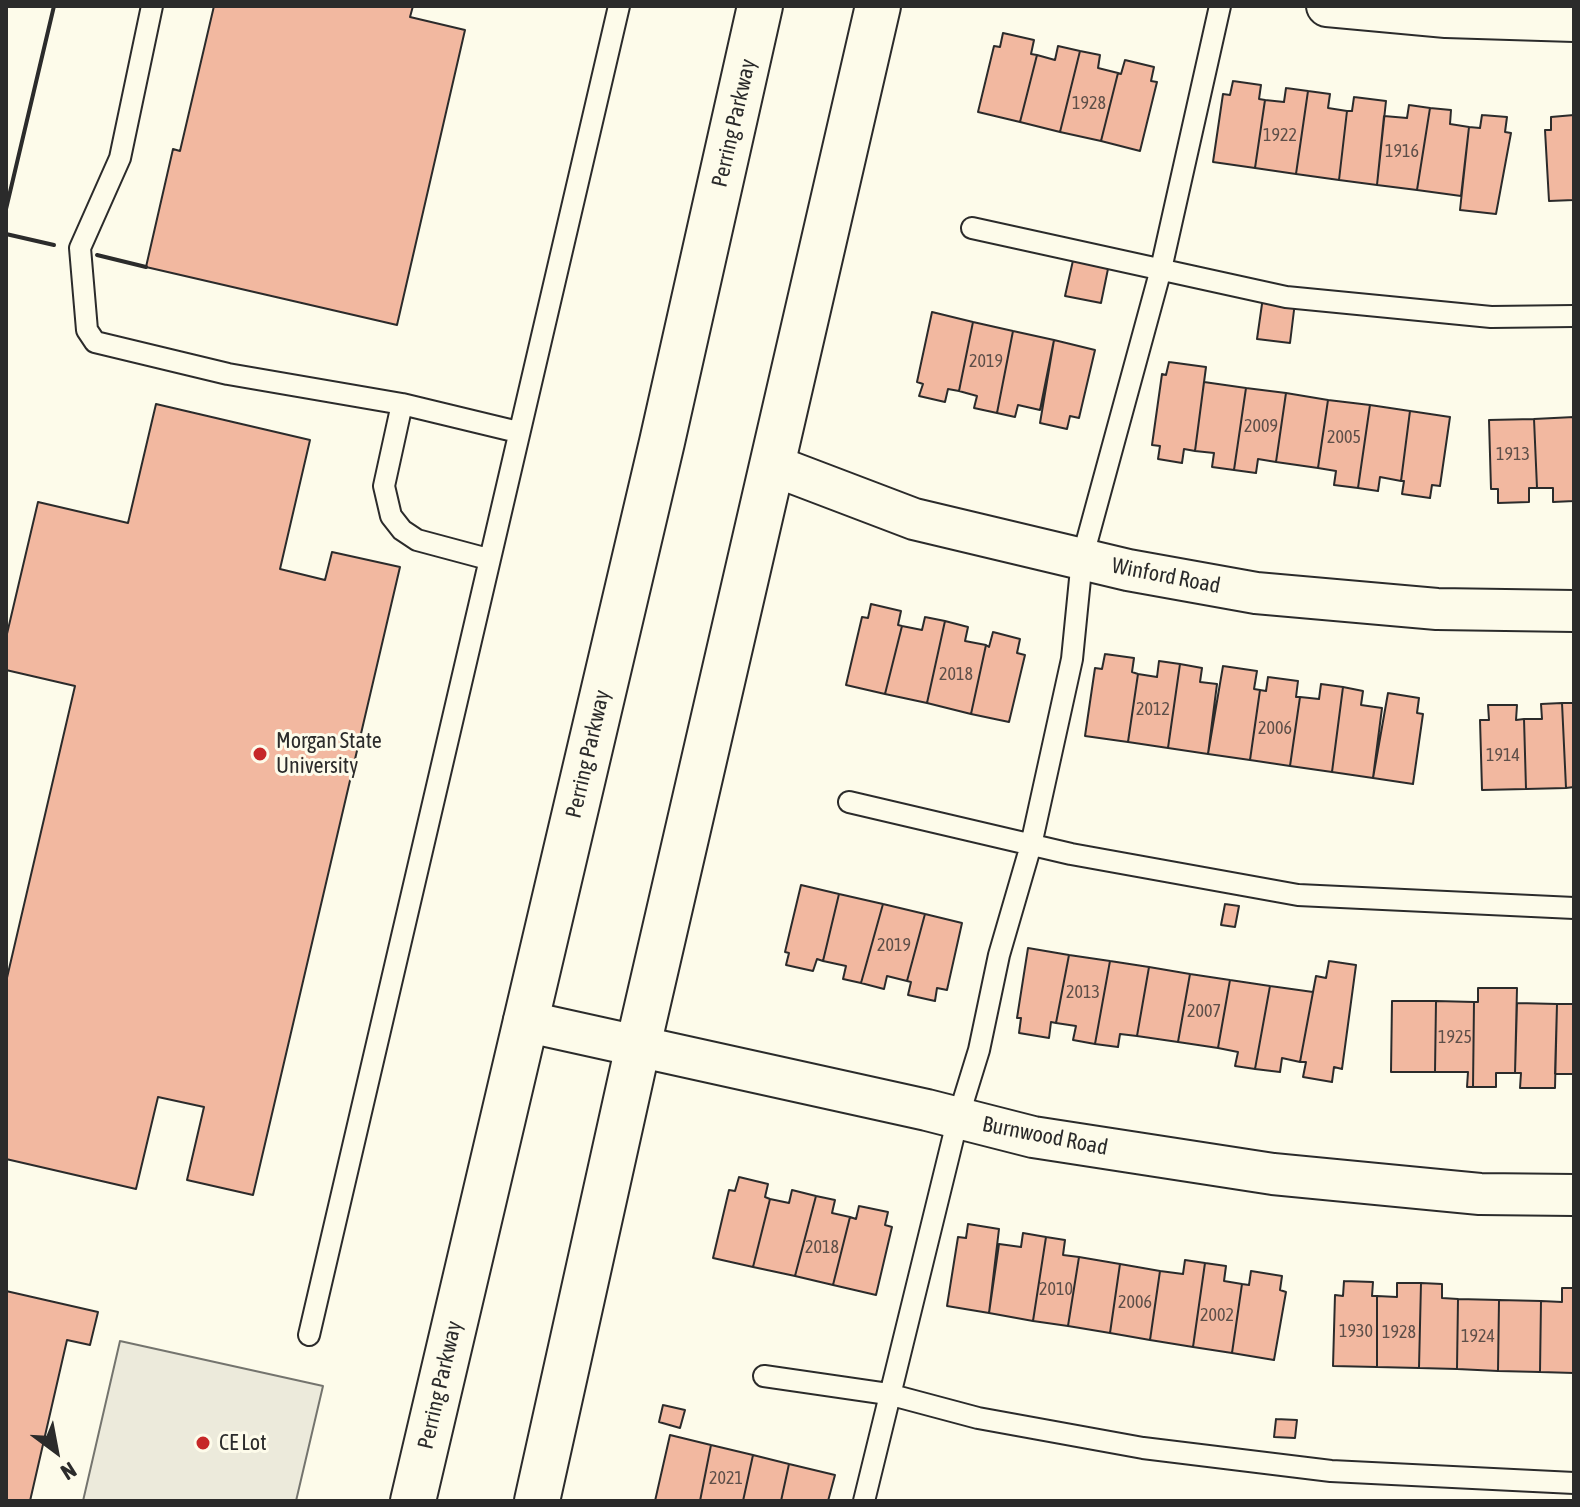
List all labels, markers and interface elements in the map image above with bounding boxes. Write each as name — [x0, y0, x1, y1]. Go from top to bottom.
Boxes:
street label: Perring Parkway — [706, 56, 762, 190]
house number: 1928 — [1072, 92, 1106, 114]
house number: 1922 — [1263, 124, 1297, 146]
house number: 1916 — [1385, 140, 1419, 162]
house number: 2019 — [969, 350, 1003, 372]
house number: 2009 — [1244, 415, 1278, 437]
house number: 2005 — [1327, 426, 1361, 448]
house number: 1913 — [1496, 443, 1530, 465]
street label: Winford Road — [1109, 553, 1223, 599]
house number: 2018 — [939, 663, 973, 685]
street label: Perring Parkway — [560, 687, 616, 821]
house number: 2012 — [1136, 698, 1170, 720]
house number: 2006 — [1258, 717, 1292, 739]
place label: Morgan State University — [276, 728, 382, 780]
house number: 1914 — [1486, 744, 1520, 766]
marker: Morgan State University — [251, 745, 269, 763]
house number: 2019 — [877, 934, 911, 956]
house number: 2013 — [1066, 981, 1100, 1003]
house number: 2007 — [1187, 1000, 1221, 1022]
house number: 1925 — [1438, 1026, 1472, 1048]
street label: Burnwood Road — [980, 1111, 1110, 1161]
house number: 2018 — [805, 1236, 839, 1258]
house number: 2010 — [1039, 1278, 1073, 1300]
house number: 2006 — [1118, 1291, 1152, 1313]
house number: 2002 — [1200, 1304, 1234, 1326]
street label: Perring Parkway — [412, 1318, 468, 1452]
house number: 1930 — [1339, 1320, 1373, 1342]
house number: 1928 — [1382, 1321, 1416, 1343]
house number: 1924 — [1461, 1325, 1495, 1347]
north arrow — [16, 1411, 96, 1491]
place label: CE Lot — [219, 1430, 266, 1456]
marker: CE Lot — [194, 1434, 212, 1452]
text: N — [56, 1457, 81, 1486]
house number: 2021 — [709, 1467, 743, 1489]

